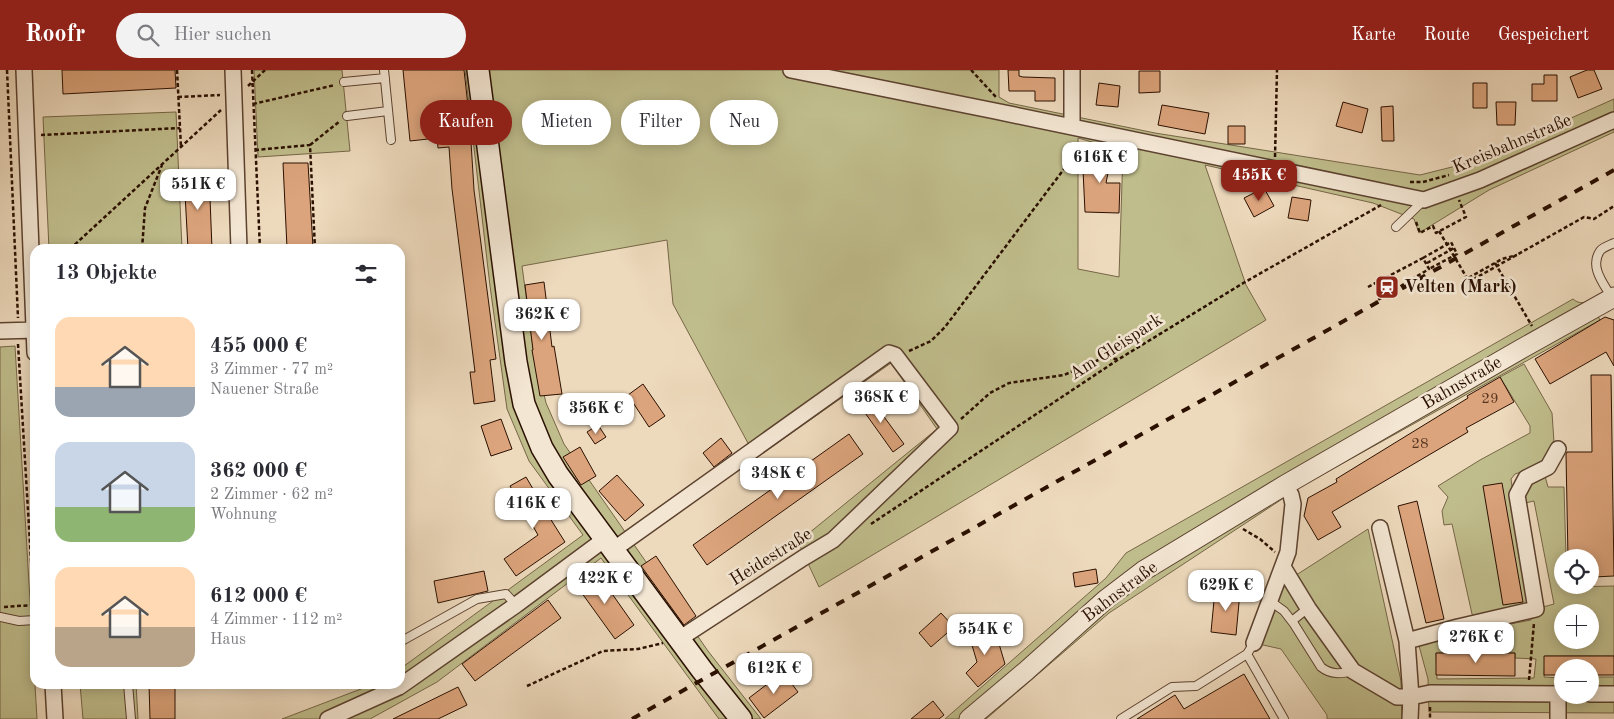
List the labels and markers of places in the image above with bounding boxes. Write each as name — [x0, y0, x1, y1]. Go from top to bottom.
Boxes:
pin: 616K € — [1059, 142, 1141, 184]
pin: 455K € — [1218, 160, 1300, 202]
pin: 551K € — [157, 168, 239, 211]
station icon: Velten (Mark) — [1374, 274, 1400, 300]
place label: Velten (Mark) — [1404, 278, 1517, 296]
pin: 362K € — [501, 298, 583, 341]
pin: 368K € — [840, 382, 922, 424]
pin: 356K € — [555, 392, 637, 435]
pin: 348K € — [737, 458, 819, 500]
pin: 416K € — [492, 488, 574, 530]
pin: 422K € — [564, 562, 646, 605]
pin: 629K € — [1185, 570, 1267, 612]
pin: 554K € — [944, 614, 1026, 656]
pin: 276K € — [1435, 622, 1517, 664]
pin: 612K € — [733, 652, 815, 695]

